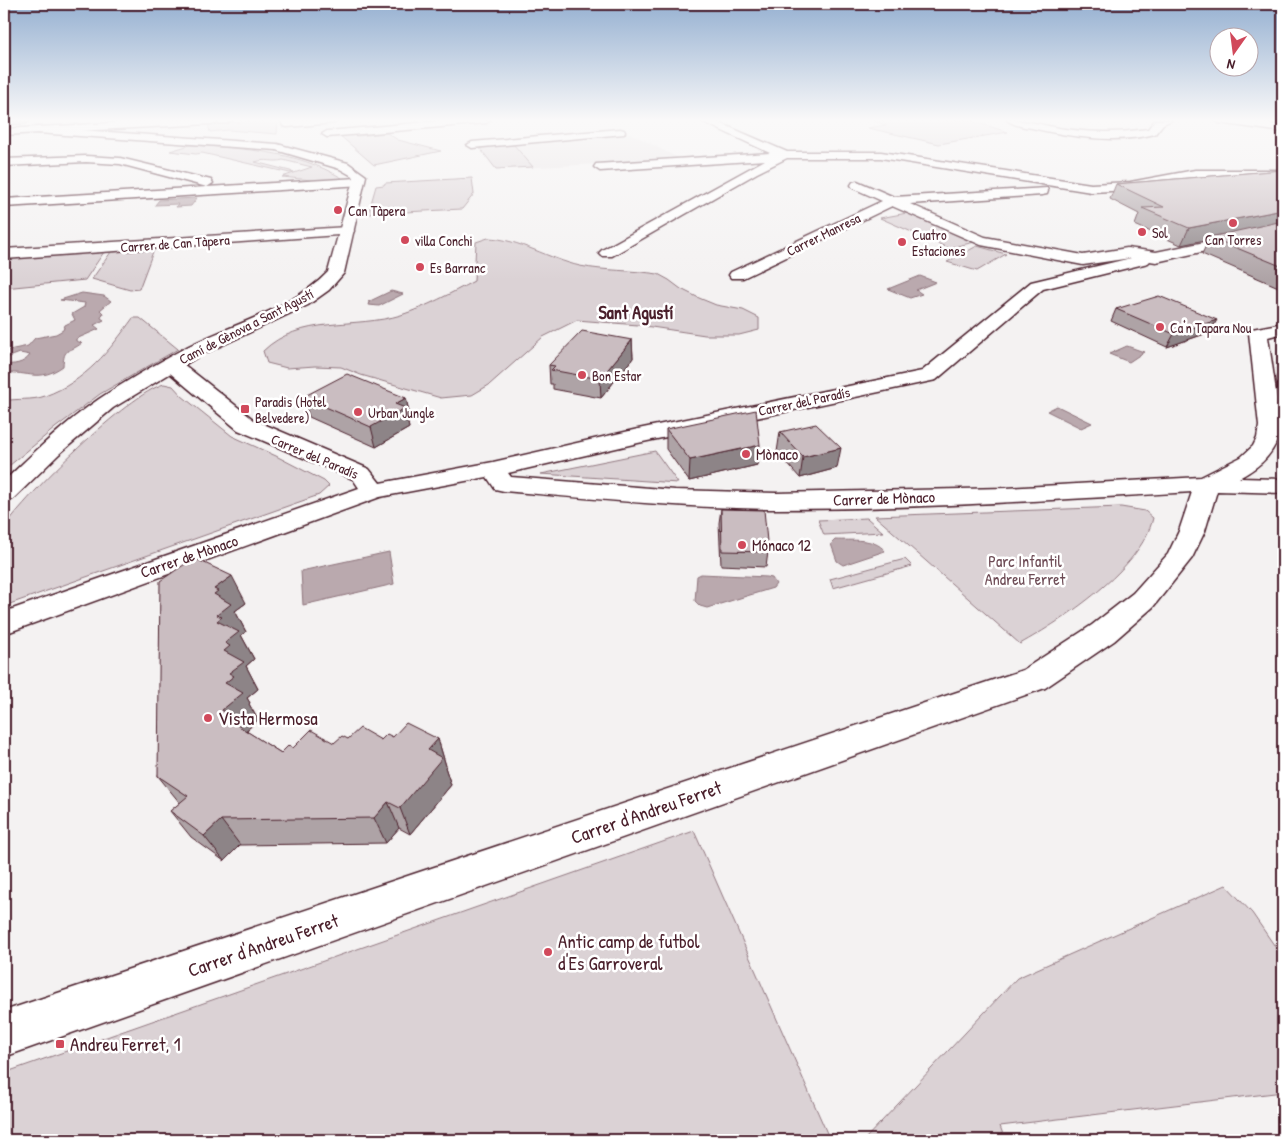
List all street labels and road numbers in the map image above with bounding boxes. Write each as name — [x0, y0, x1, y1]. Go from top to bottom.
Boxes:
street label: Carrer Manresa — [783, 208, 864, 260]
street label: Carrer de Can Tàpera — [120, 230, 231, 257]
street label: Camí de Gènova a Sant Agustí — [175, 284, 317, 369]
street label: Carrer del Paradís — [756, 382, 852, 420]
street label: Carrer del Paradís — [268, 429, 362, 483]
street label: Carrer de Mònaco — [833, 485, 936, 511]
street label: Carrer de Mònaco — [137, 529, 241, 583]
street label: Carrer d'Andreu Ferret — [567, 774, 725, 850]
street label: Carrer d'Andreu Ferret — [184, 907, 342, 983]

